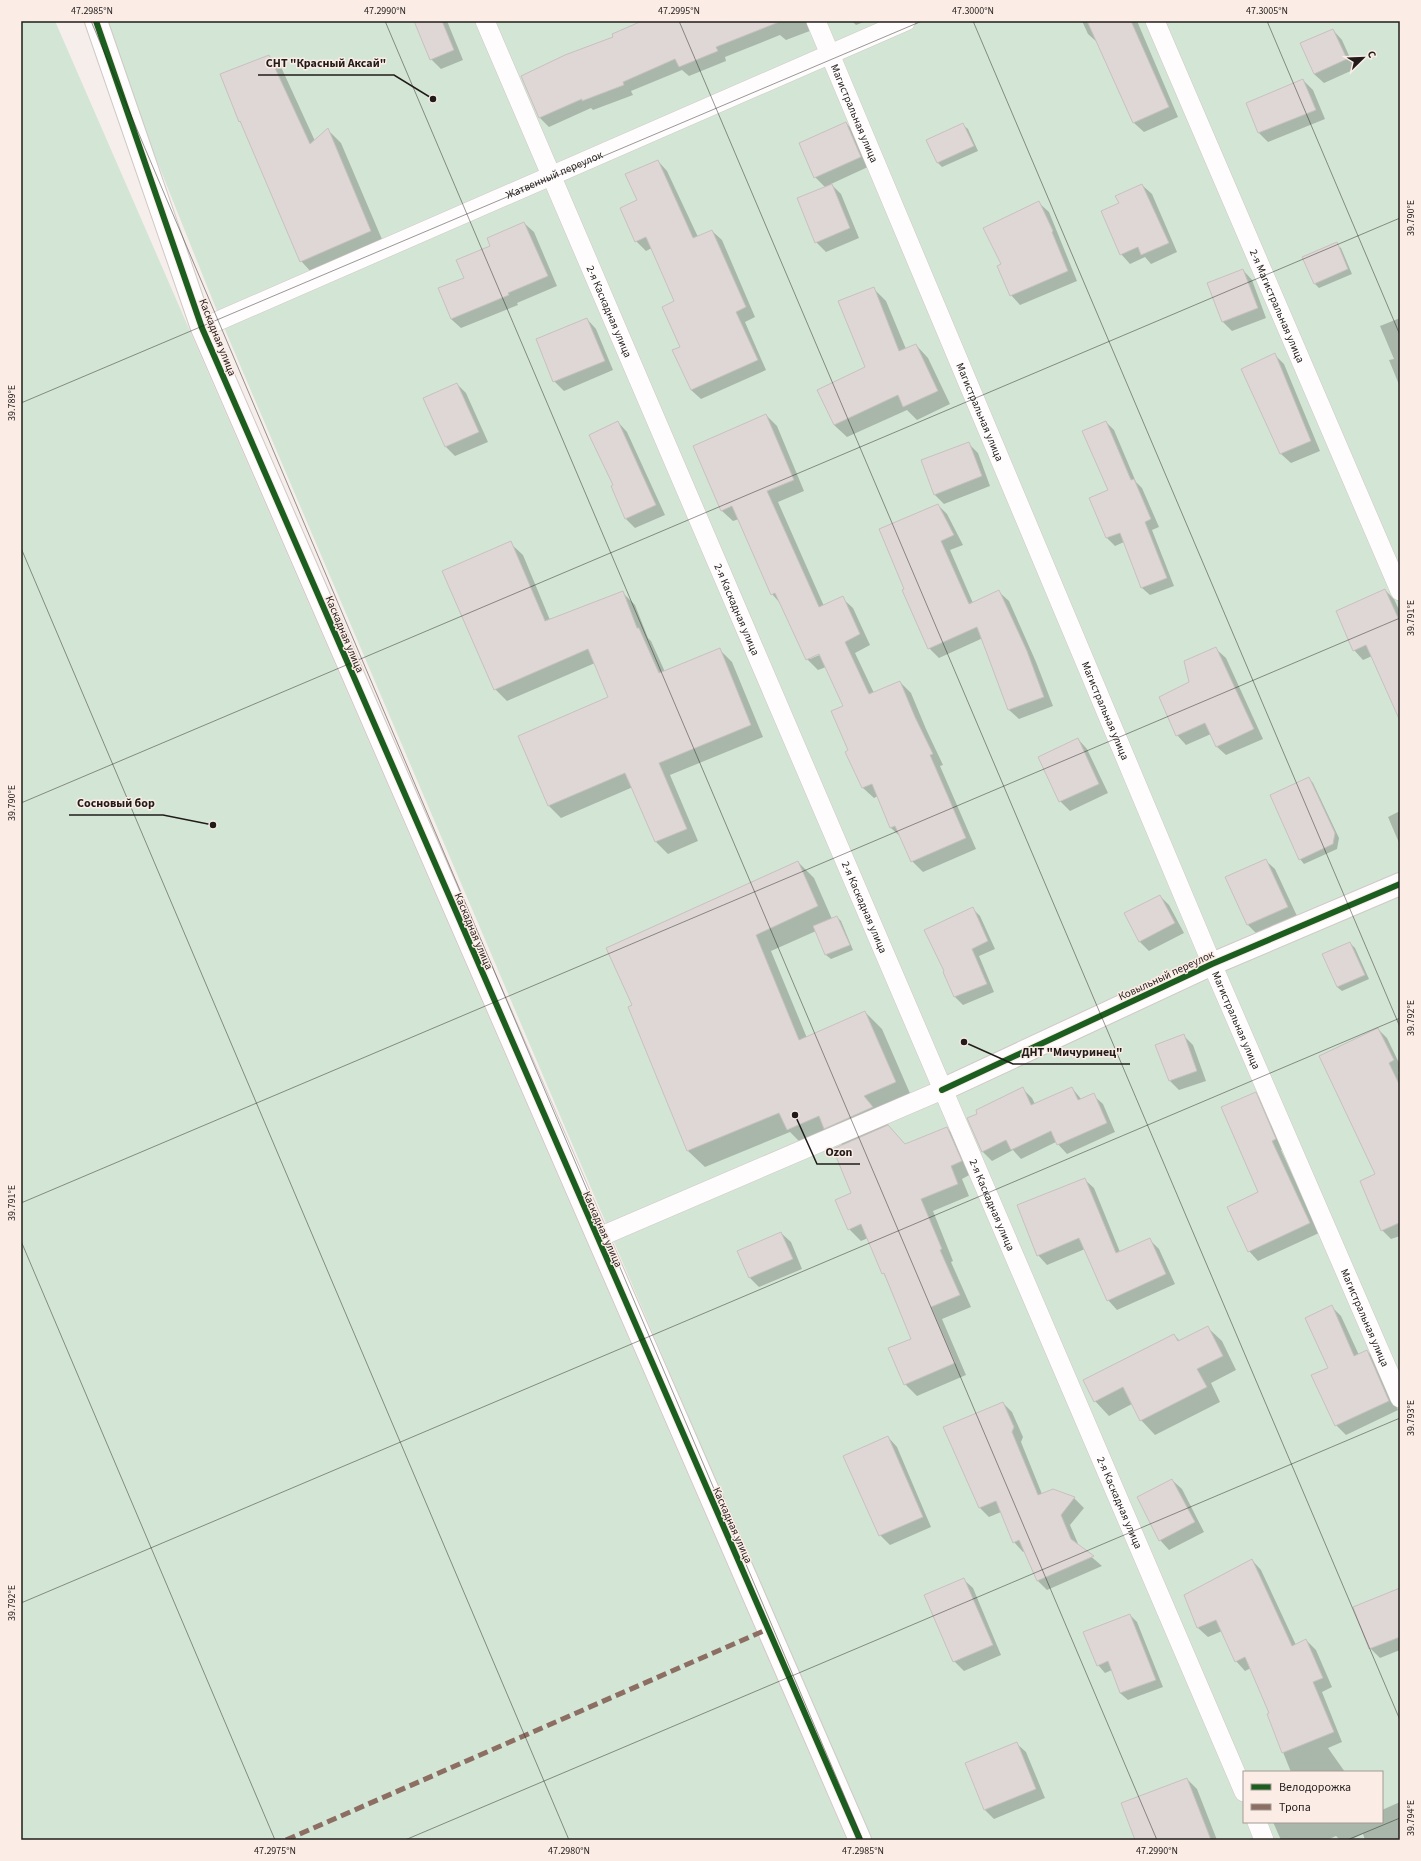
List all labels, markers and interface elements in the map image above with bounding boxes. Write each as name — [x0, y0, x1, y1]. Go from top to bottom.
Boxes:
text: 47.2985°N — [71, 4, 113, 18]
text: 47.2990°N — [364, 4, 406, 18]
text: 47.2995°N — [658, 4, 700, 18]
text: 47.3000°N — [952, 4, 994, 18]
text: 47.3005°N — [1246, 4, 1288, 18]
north arrow — [1343, 38, 1383, 78]
text: С — [1364, 48, 1380, 61]
callout: СНТ "Красный Аксай" — [258, 51, 394, 75]
text: СНТ "Красный Аксай" — [266, 55, 386, 72]
street label: Магистральная улица — [827, 62, 882, 165]
street label: Жатвенный переулок — [503, 147, 606, 203]
text: 39.790°E — [1404, 200, 1418, 236]
street label: 2-я Магистральная улица — [1246, 247, 1308, 365]
street label: 2-я Каскадная улица — [583, 263, 635, 360]
street label: Каскадная улица — [195, 296, 240, 378]
street label: Магистральная улица — [952, 361, 1007, 464]
text: 39.789°E — [5, 385, 19, 421]
street label: 2-я Каскадная улица — [710, 561, 763, 658]
street label: Каскадная улица — [322, 593, 367, 675]
text: 39.791°E — [1404, 600, 1418, 636]
street label: Магистральная улица — [1078, 659, 1132, 762]
text: 39.790°E — [5, 785, 19, 821]
callout: Сосновый бор — [69, 791, 163, 815]
text: Сосновый бор — [77, 795, 155, 812]
street label: 2-я Каскадная улица — [838, 859, 891, 956]
street label: Каскадная улица — [451, 890, 496, 972]
street label: Ковыльный переулок — [1116, 946, 1217, 1004]
street label: Магистральная улица — [1208, 969, 1264, 1072]
text: 39.792°E — [1404, 1000, 1418, 1036]
callout: ДНТ "Мичуринец" — [1013, 1040, 1130, 1064]
text: ДНТ "Мичуринец" — [1021, 1044, 1123, 1061]
callout: Ozon — [817, 1140, 860, 1164]
text: Ozon — [826, 1144, 853, 1161]
street label: 2-я Каскадная улица — [966, 1157, 1018, 1253]
text: 39.791°E — [5, 1185, 19, 1221]
street label: Каскадная улица — [579, 1189, 626, 1270]
street label: Магистральная улица — [1337, 1266, 1393, 1369]
text: 39.793°E — [1404, 1400, 1418, 1436]
street label: 2-я Каскадная улица — [1093, 1454, 1146, 1551]
street label: Каскадная улица — [709, 1485, 756, 1566]
text: 39.792°E — [5, 1585, 19, 1621]
legend — [1243, 1771, 1383, 1823]
text: Велодорожка — [1279, 1779, 1351, 1796]
text: Тропа — [1279, 1799, 1311, 1816]
text: 39.794°E — [1404, 1800, 1418, 1836]
text: 47.2975°N — [254, 1844, 296, 1858]
text: 47.2980°N — [548, 1844, 590, 1858]
text: 47.2985°N — [842, 1844, 884, 1858]
text: 47.2990°N — [1136, 1844, 1178, 1858]

